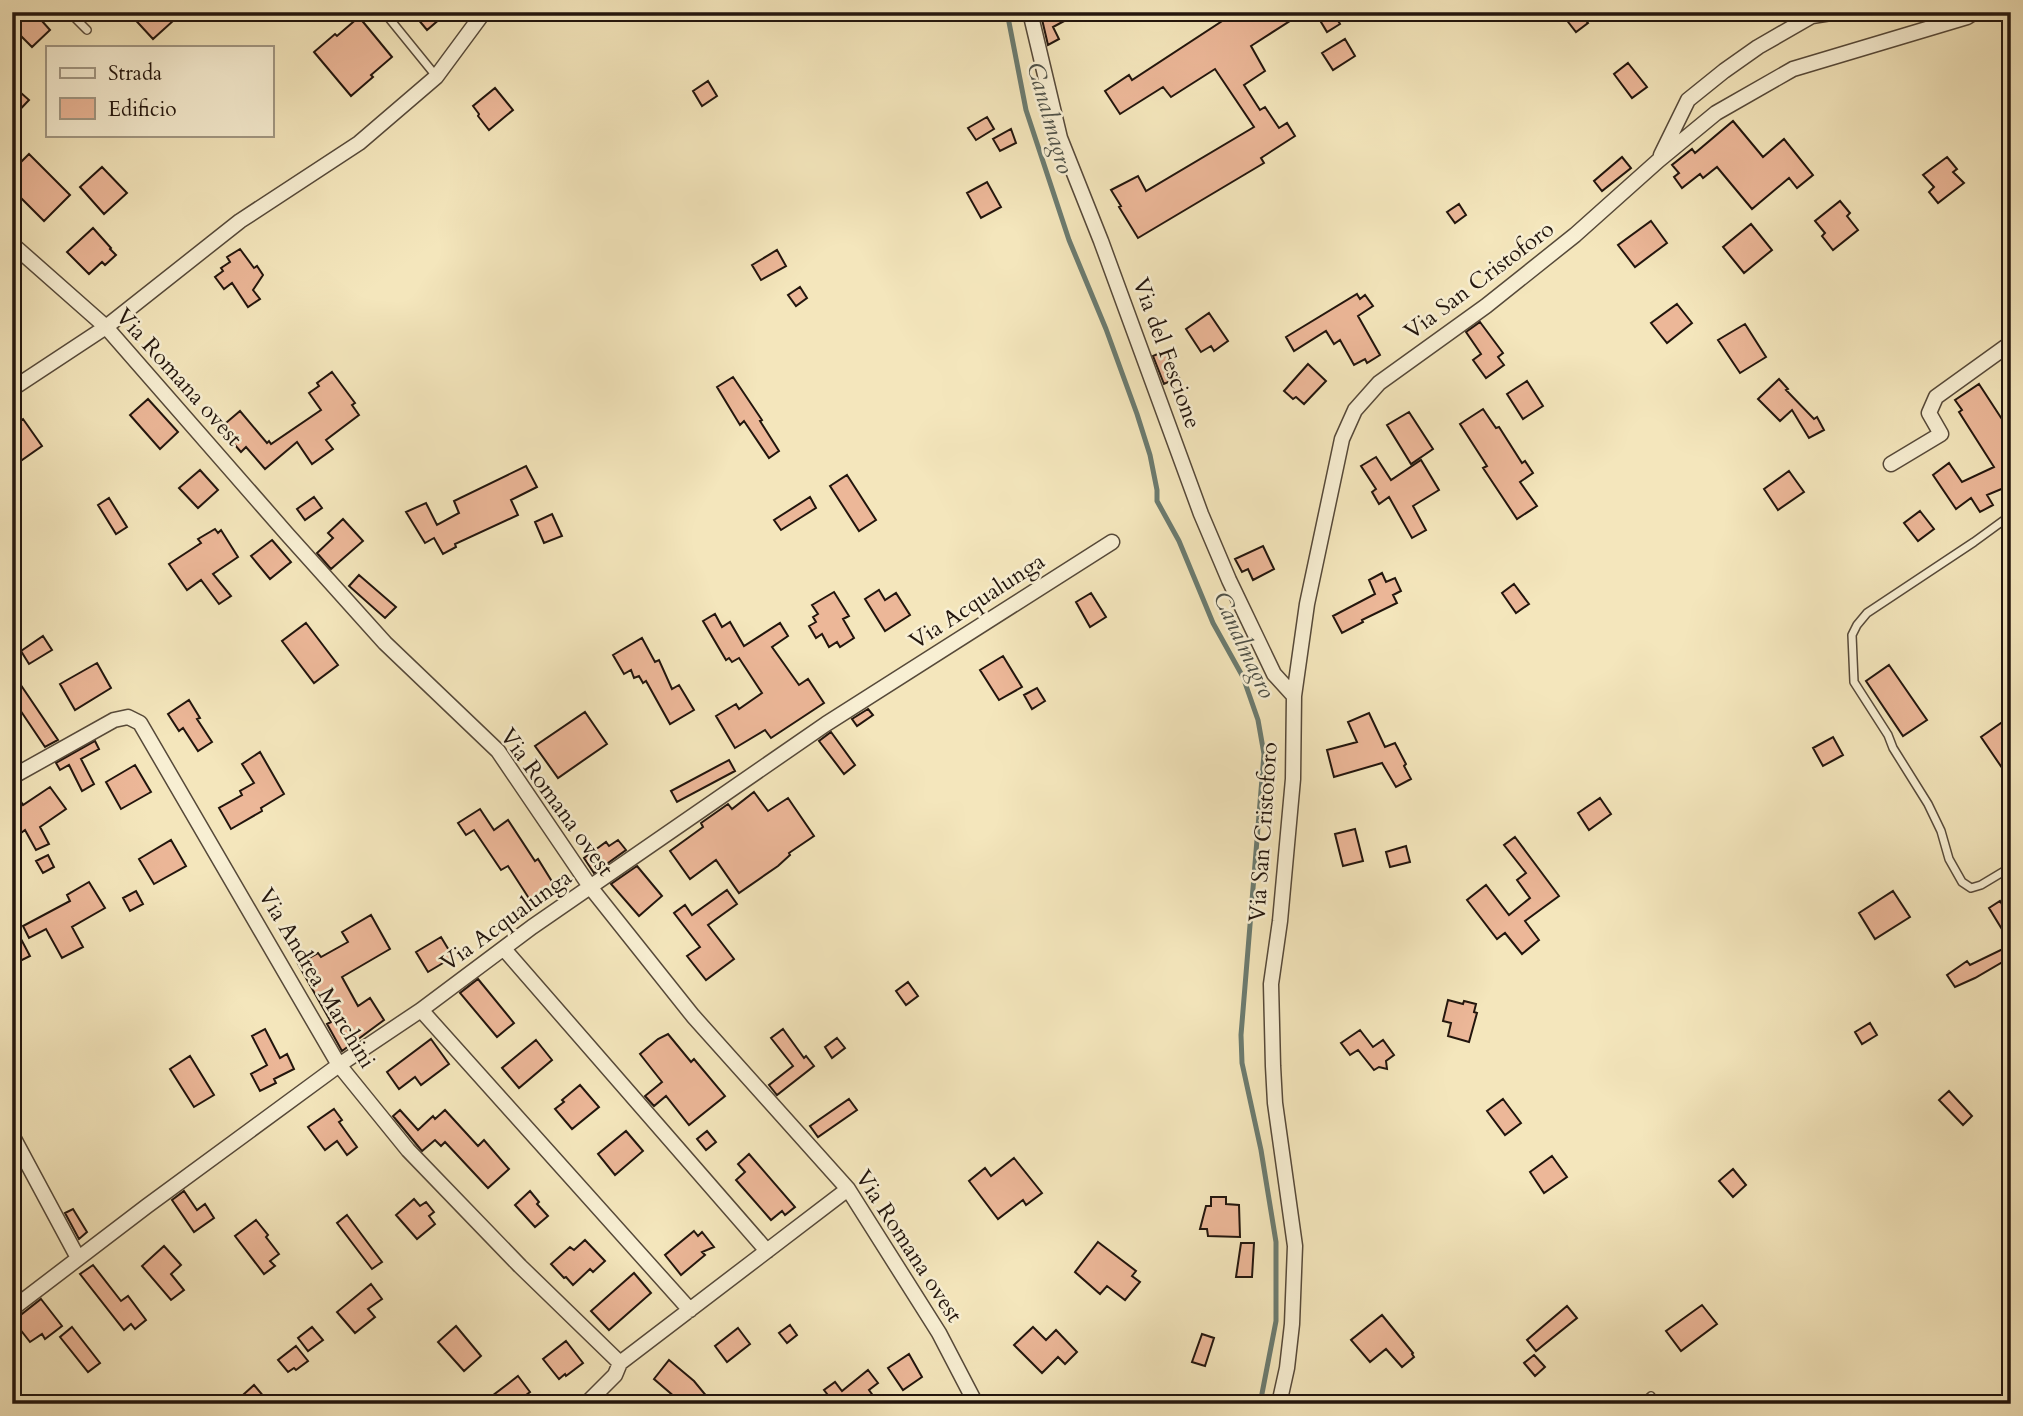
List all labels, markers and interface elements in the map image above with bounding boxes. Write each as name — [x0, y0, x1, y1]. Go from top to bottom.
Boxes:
legend — [46, 46, 273, 136]
water label: Canalmagro — [1018, 58, 1082, 178]
text: Strada — [108, 59, 162, 88]
text: Edificio — [108, 95, 177, 124]
street label: Via San Cristoforo — [1398, 213, 1560, 347]
street label: Via del Fescione — [1125, 273, 1209, 433]
street label: Via Romana ovest — [109, 301, 249, 453]
street label: Via Acqualunga — [903, 546, 1051, 656]
water label: Canalmagro — [1205, 586, 1283, 704]
street label: Via Romana ovest — [493, 722, 621, 882]
street label: Via San Cristoforo — [1241, 741, 1285, 923]
street label: Via Acqualunga — [434, 862, 578, 978]
street label: Via Andrea Marchini — [251, 882, 383, 1074]
street label: Via Romana ovest — [848, 1164, 970, 1328]

